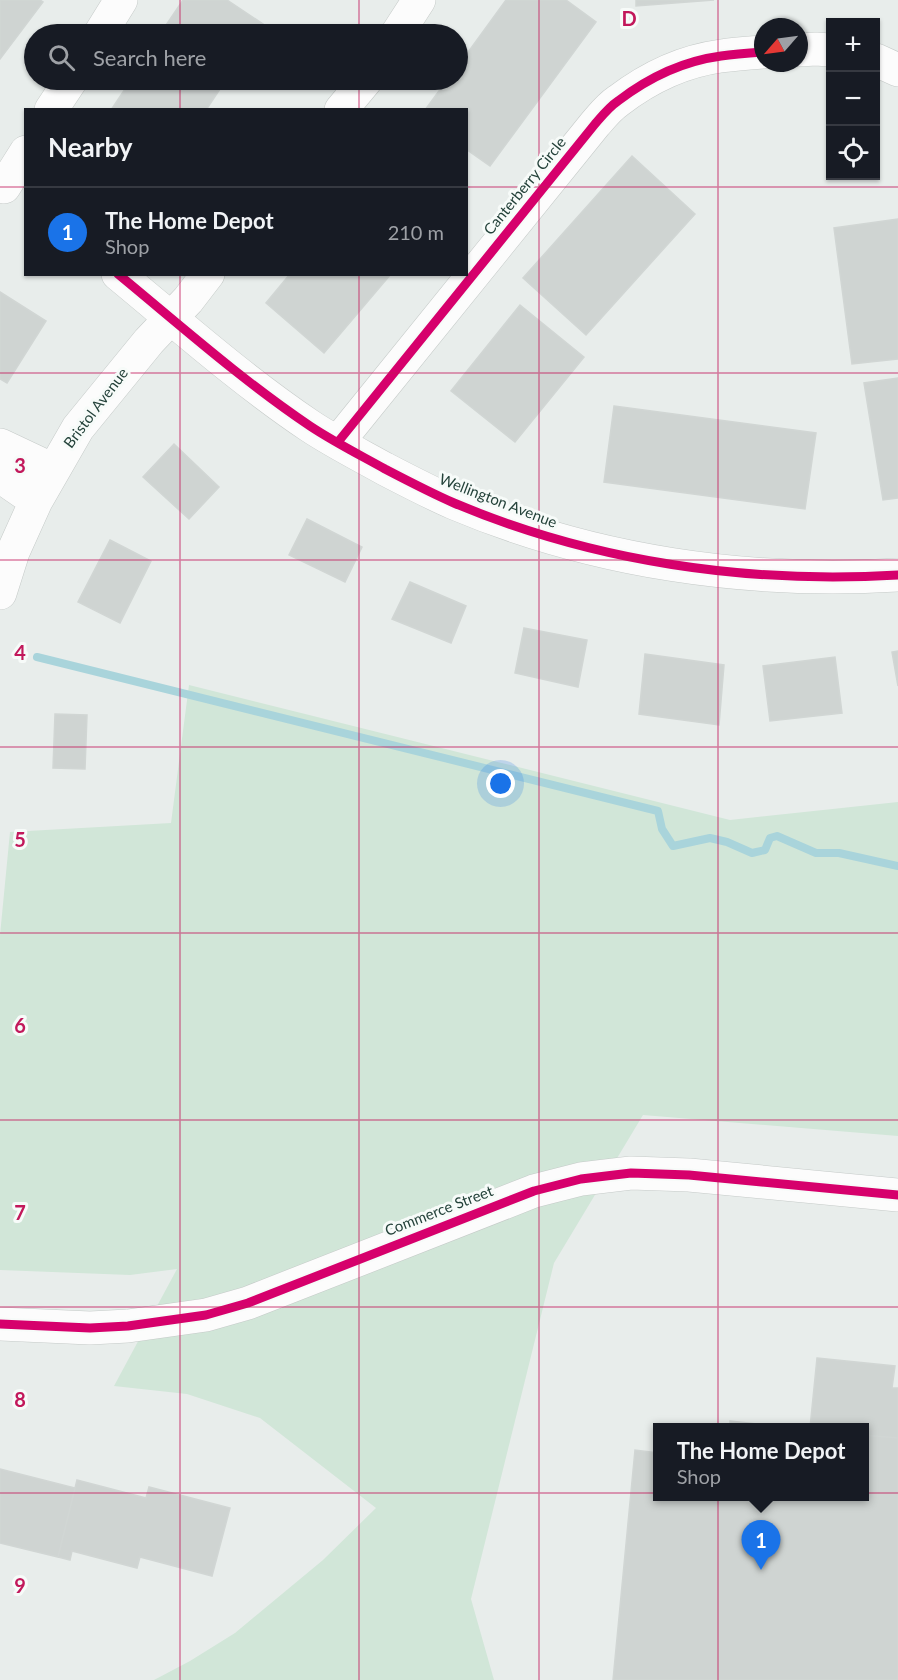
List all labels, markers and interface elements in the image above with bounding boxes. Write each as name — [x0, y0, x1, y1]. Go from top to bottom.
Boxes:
text: D — [621, 6, 637, 30]
north arrow — [754, 18, 808, 72]
map controls — [826, 18, 880, 180]
button: + — [826, 18, 880, 72]
search box — [24, 24, 468, 90]
icon: search — [45, 41, 78, 74]
text: Search here — [93, 44, 206, 71]
button: − — [826, 72, 880, 126]
button: locate — [826, 126, 880, 180]
text: Nearby — [48, 131, 133, 163]
street label: Canterberry Circle — [479, 133, 569, 238]
text: The Home Depot — [105, 207, 274, 234]
text: 1 — [62, 220, 73, 244]
text: 210 m — [388, 220, 444, 244]
text: Shop — [105, 234, 149, 258]
street label: Bristol Avenue — [59, 364, 131, 451]
text: 3 — [14, 453, 26, 477]
street label: Wellington Avenue — [437, 469, 560, 531]
text: 4 — [14, 640, 26, 664]
your location — [486, 769, 515, 798]
text: 5 — [14, 827, 26, 851]
text: 6 — [14, 1013, 26, 1037]
street label: Commerce Street — [382, 1181, 496, 1239]
text: 7 — [14, 1200, 26, 1224]
text: 8 — [14, 1387, 26, 1411]
popup — [653, 1423, 869, 1501]
text: The Home Depot — [677, 1437, 845, 1464]
text: Shop — [677, 1464, 721, 1488]
pin: 1 — [742, 1520, 780, 1570]
text: 9 — [14, 1573, 26, 1597]

